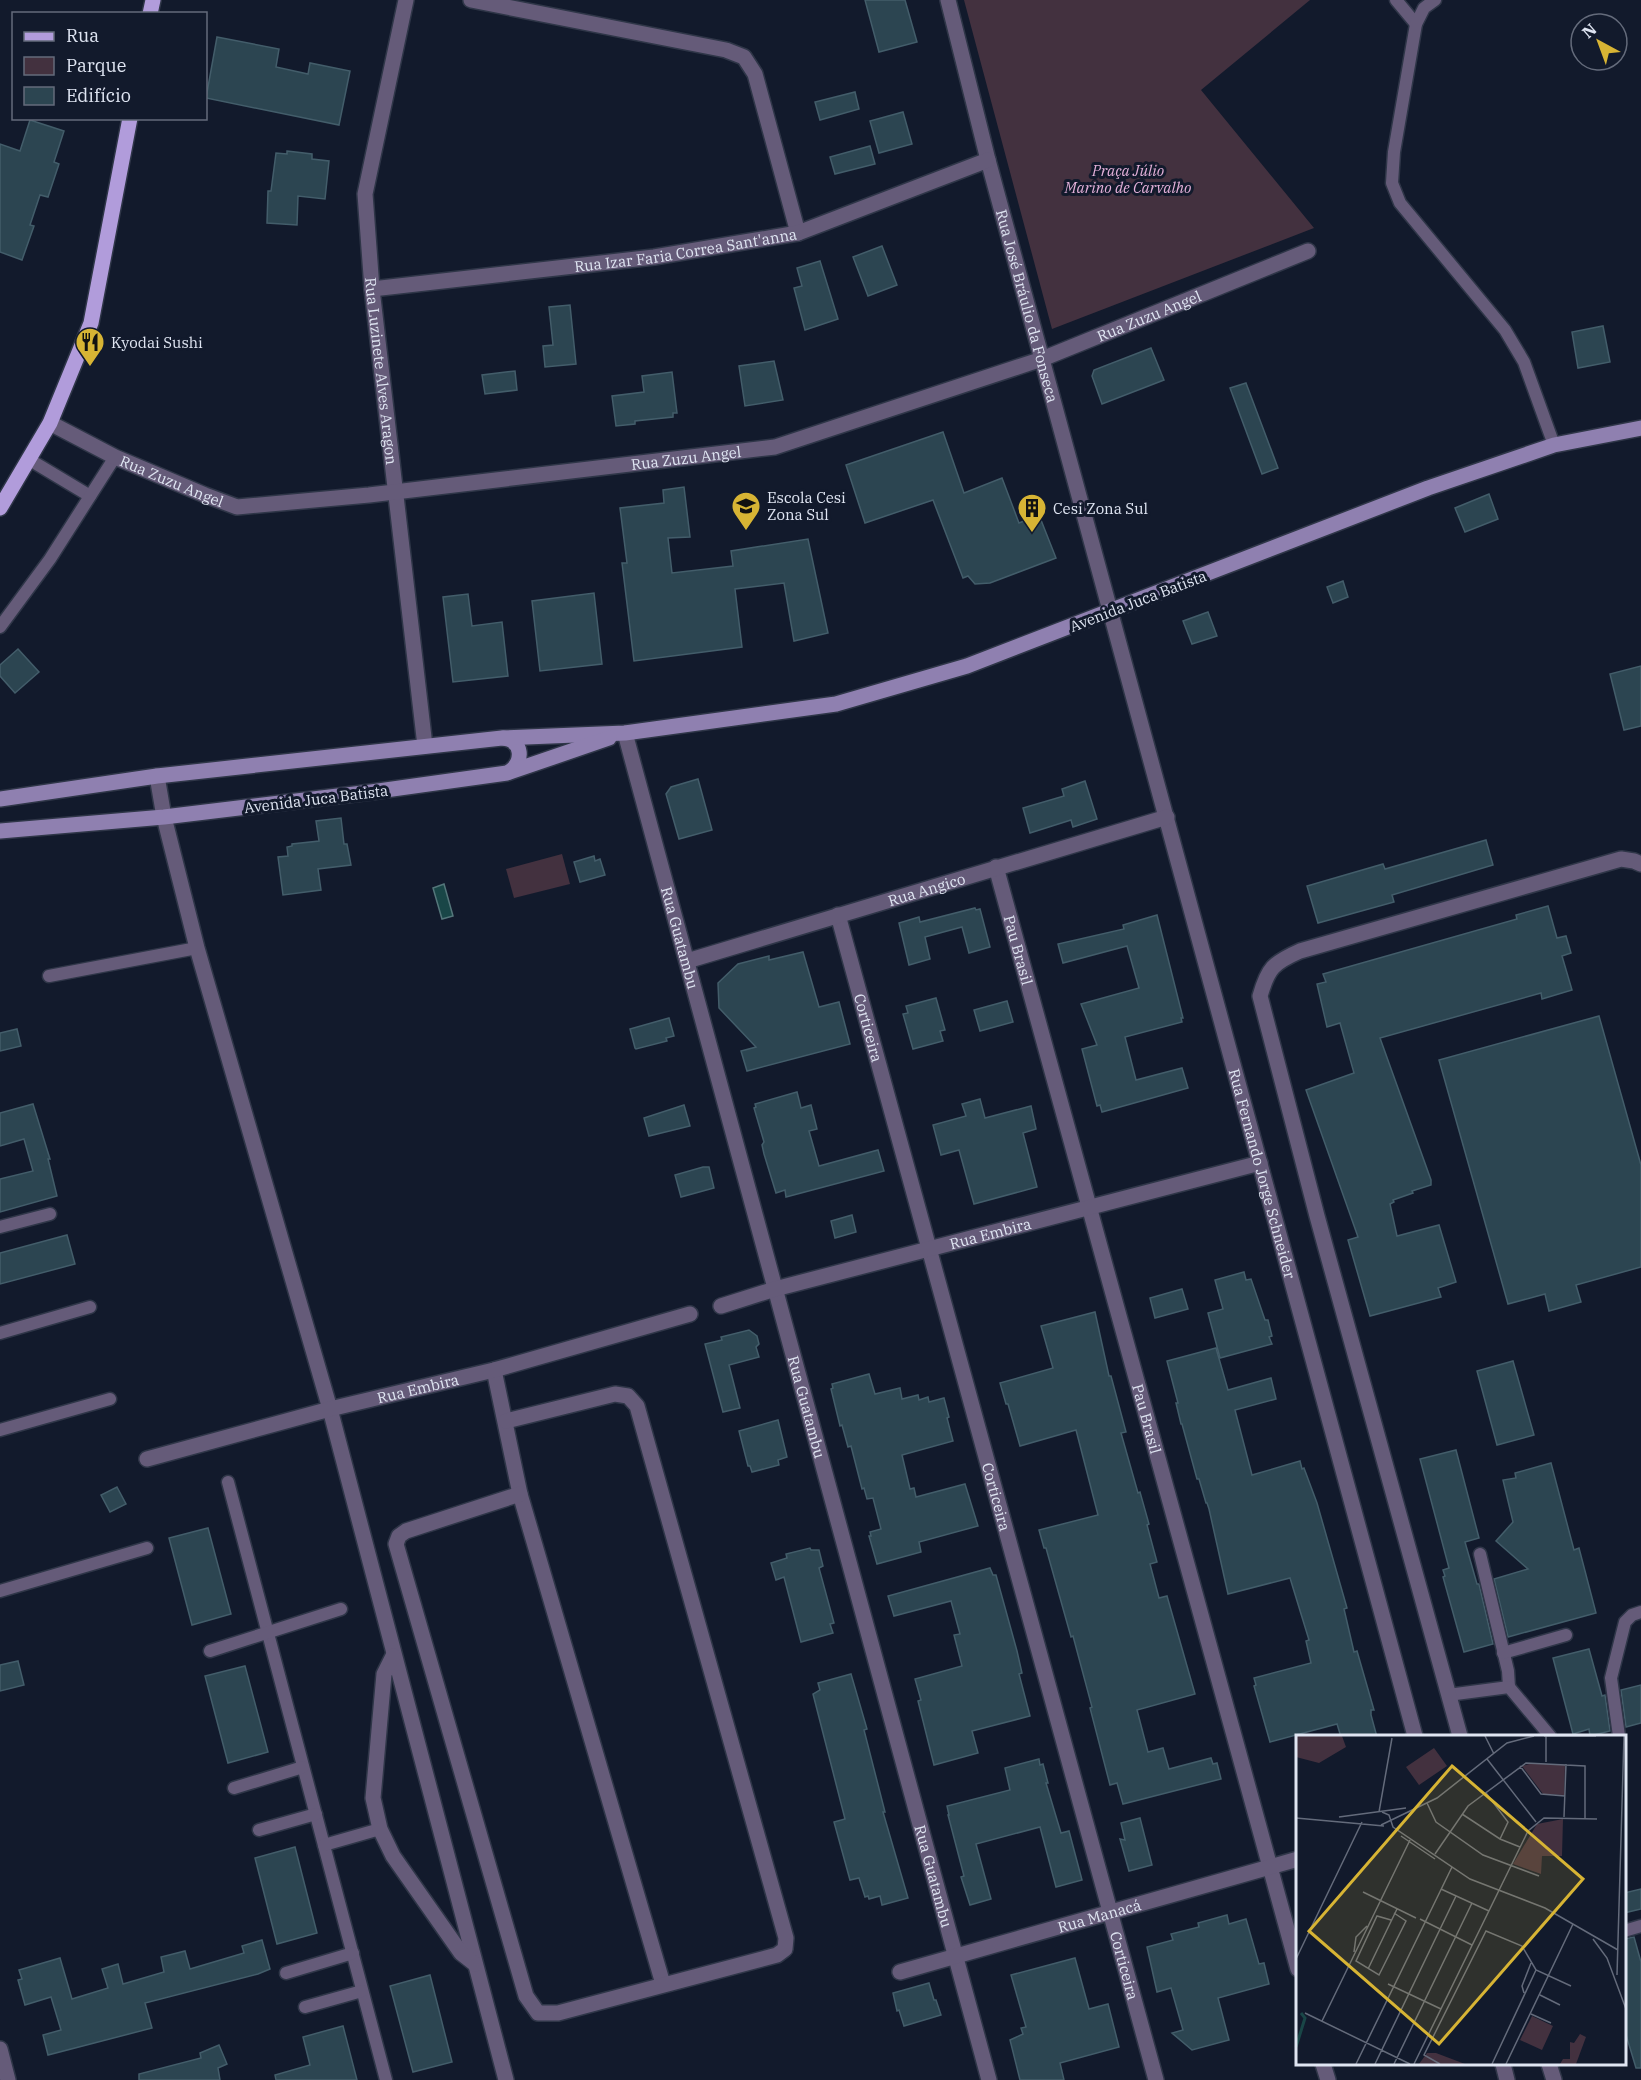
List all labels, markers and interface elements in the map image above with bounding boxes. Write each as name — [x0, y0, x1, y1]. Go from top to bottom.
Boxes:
legend — [12, 12, 207, 120]
north arrow — [1569, 12, 1629, 72]
text: N — [1578, 19, 1600, 42]
text: Rua — [66, 24, 99, 47]
text: Parque — [66, 54, 126, 77]
text: Edifício — [66, 84, 131, 107]
park label: Praça Júlio Marino de Carvalho — [1064, 161, 1191, 197]
street label: Rua José Bráulio da Fonseca — [992, 207, 1063, 405]
street label: Rua Izar Faria Correa Sant'anna — [573, 224, 798, 275]
street label: Rua Luzinete Alves Aragon — [362, 277, 402, 466]
street label: Rua Zuzu Angel — [1094, 286, 1204, 345]
restaurant icon: Kyodai Sushi — [74, 326, 106, 368]
place label: Kyodai Sushi — [111, 333, 203, 352]
street label: Rua Zuzu Angel — [630, 442, 742, 473]
street label: Rua Zuzu Angel — [117, 451, 226, 511]
place label: Escola Cesi Zona Sul — [767, 488, 846, 524]
school or university icon: Escola Cesi Zona Sul — [730, 490, 762, 532]
building icon: Cesi Zona Sul — [1016, 492, 1048, 534]
place label: Cesi Zona Sul — [1053, 499, 1148, 518]
street label: Avenida Juca Batista — [1067, 566, 1209, 636]
street label: Avenida Juca Batista — [243, 781, 389, 817]
street label: Rua Angico — [885, 869, 967, 910]
street label: Rua Guatambu — [657, 884, 703, 991]
street label: Pau Brasil — [1000, 913, 1037, 987]
street label: Corticeira — [850, 992, 887, 1064]
street label: Rua Fernando Jorge Schneider — [1225, 1067, 1300, 1281]
street label: Rua Embira — [947, 1213, 1033, 1253]
street label: Rua Guatambu — [784, 1354, 830, 1460]
street label: Rua Embira — [375, 1369, 461, 1407]
street label: Pau Brasil — [1129, 1382, 1166, 1456]
street label: Corticeira — [978, 1460, 1015, 1533]
inset map — [1296, 1735, 1626, 2065]
street label: Rua Guatambu — [911, 1823, 957, 1929]
street label: Rua Manacá — [1055, 1895, 1143, 1936]
street label: Corticeira — [1106, 1929, 1143, 2002]

